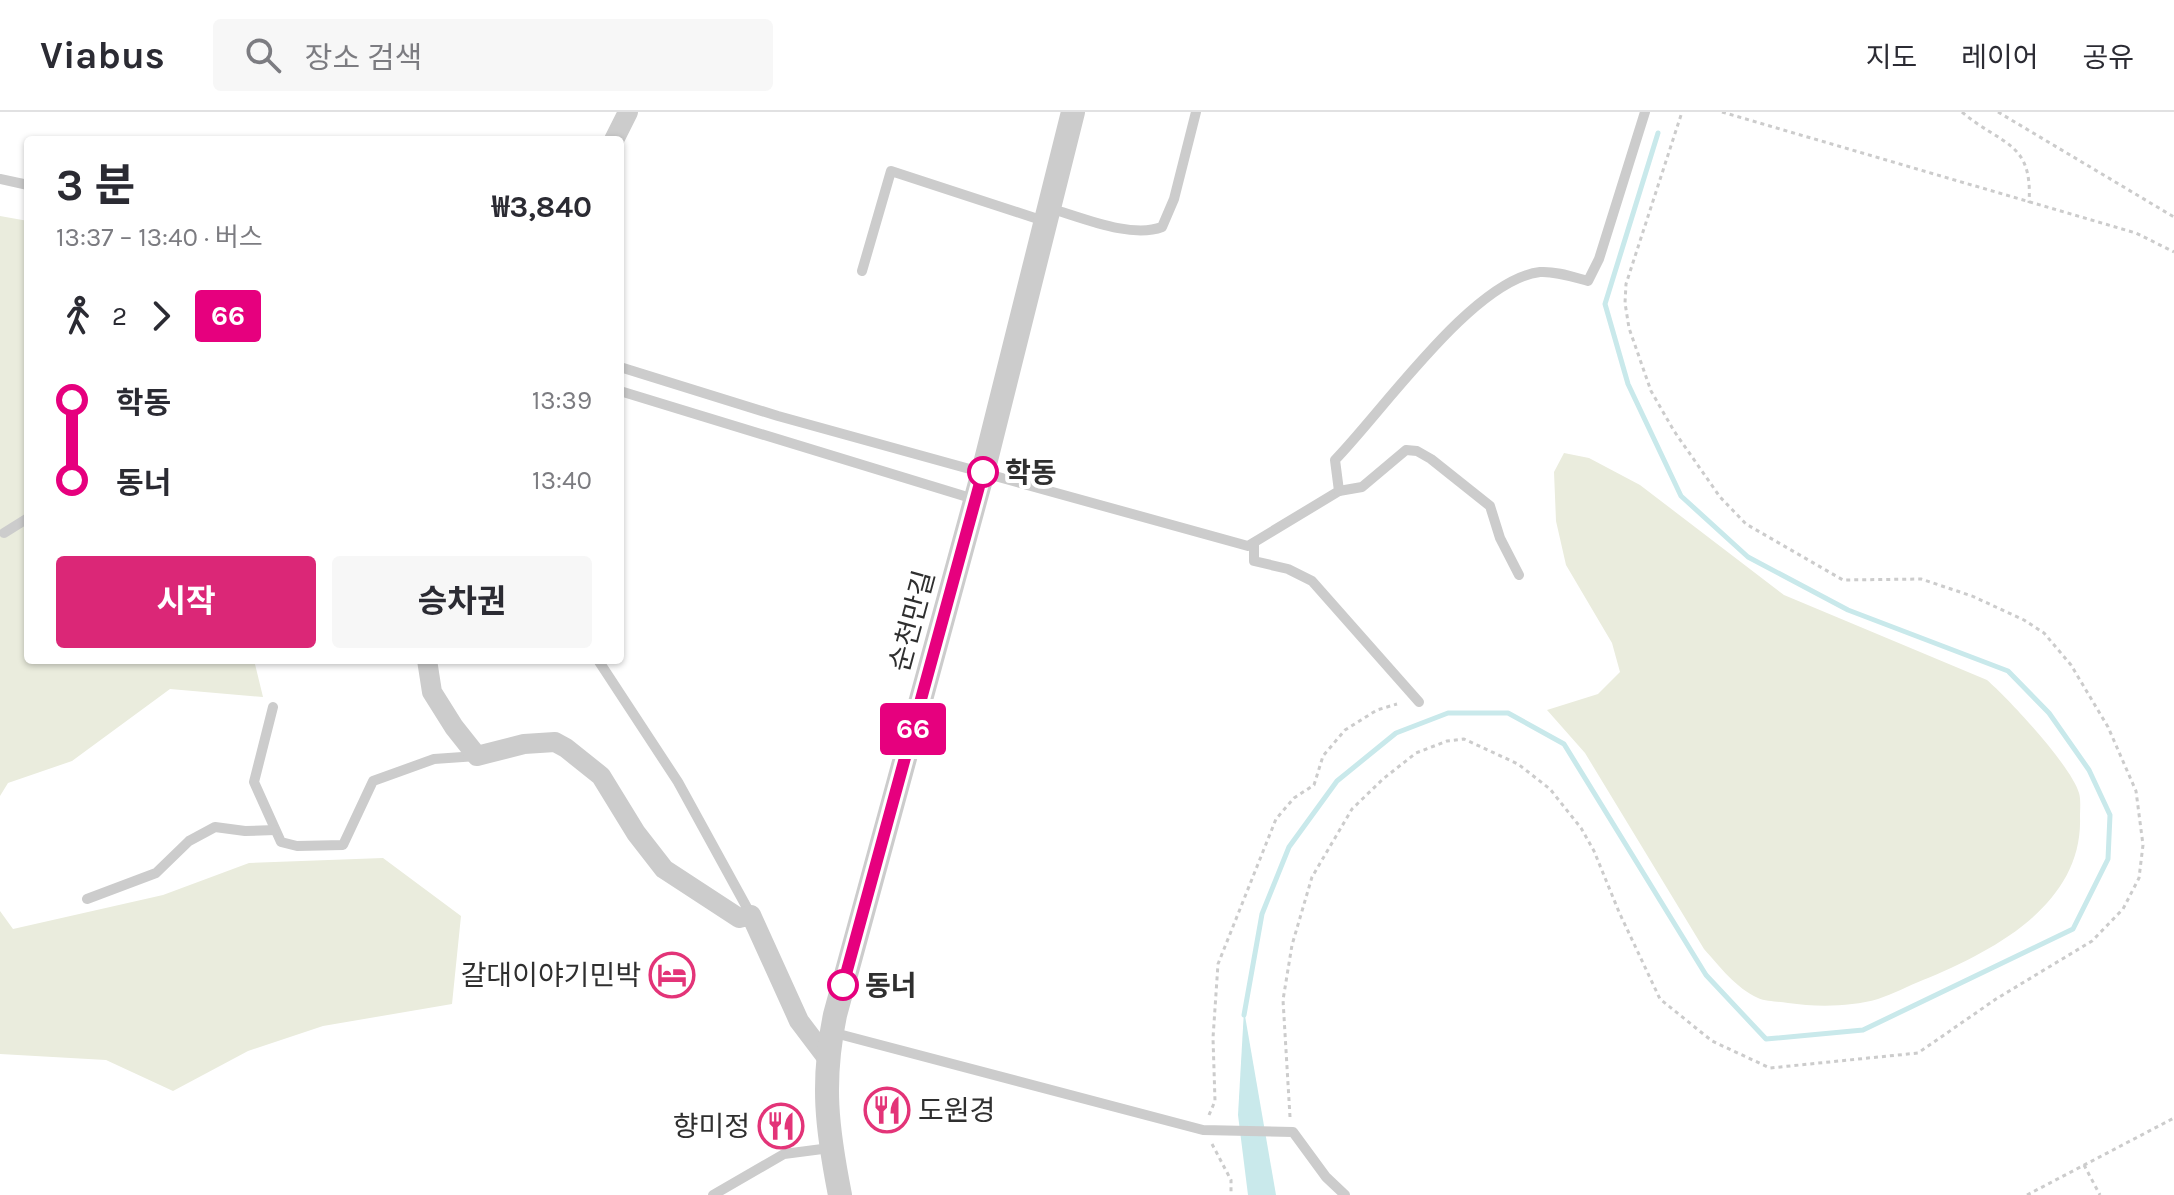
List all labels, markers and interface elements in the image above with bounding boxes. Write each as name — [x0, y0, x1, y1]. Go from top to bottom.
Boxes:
search box — [213, 19, 773, 91]
text: Viabus — [40, 33, 165, 78]
icon: search — [241, 33, 285, 77]
text: 장소 검색 — [305, 40, 422, 76]
text: 지도 — [1866, 41, 1917, 74]
text: 레이어 — [1961, 41, 2038, 74]
text: 공유 — [2082, 41, 2134, 74]
text: 3 분 — [56, 160, 135, 211]
text: ₩3,840 — [492, 189, 592, 225]
text: 13:37 – 13:40 · 버스 — [56, 222, 263, 253]
icon: walk — [56, 294, 100, 338]
icon: forward — [139, 294, 183, 338]
text: 66 — [211, 299, 245, 332]
text: 2 — [112, 301, 127, 332]
text: 학동 — [116, 385, 171, 421]
text: 13:39 — [532, 385, 592, 416]
place label: 학동 — [1005, 456, 1057, 489]
marker: 학동 — [968, 457, 998, 487]
text: 동너 — [116, 465, 171, 501]
text: 13:40 — [532, 465, 592, 496]
button: 시작 — [56, 556, 316, 648]
button: 승차권 — [332, 556, 592, 648]
street label: 순천만길 — [883, 567, 941, 675]
line badge: 66 — [877, 703, 949, 755]
text: 66 — [896, 712, 930, 745]
hotel icon: 갈대이야기민박 — [648, 951, 696, 999]
place label: 갈대이야기민박 — [461, 959, 641, 992]
place label: 동너 — [865, 969, 917, 1002]
marker: 동너 — [828, 970, 858, 1000]
restaurant icon: 도원경 — [863, 1086, 911, 1134]
place label: 도원경 — [918, 1094, 995, 1127]
restaurant icon: 향미정 — [757, 1102, 805, 1150]
place label: 향미정 — [673, 1110, 750, 1143]

